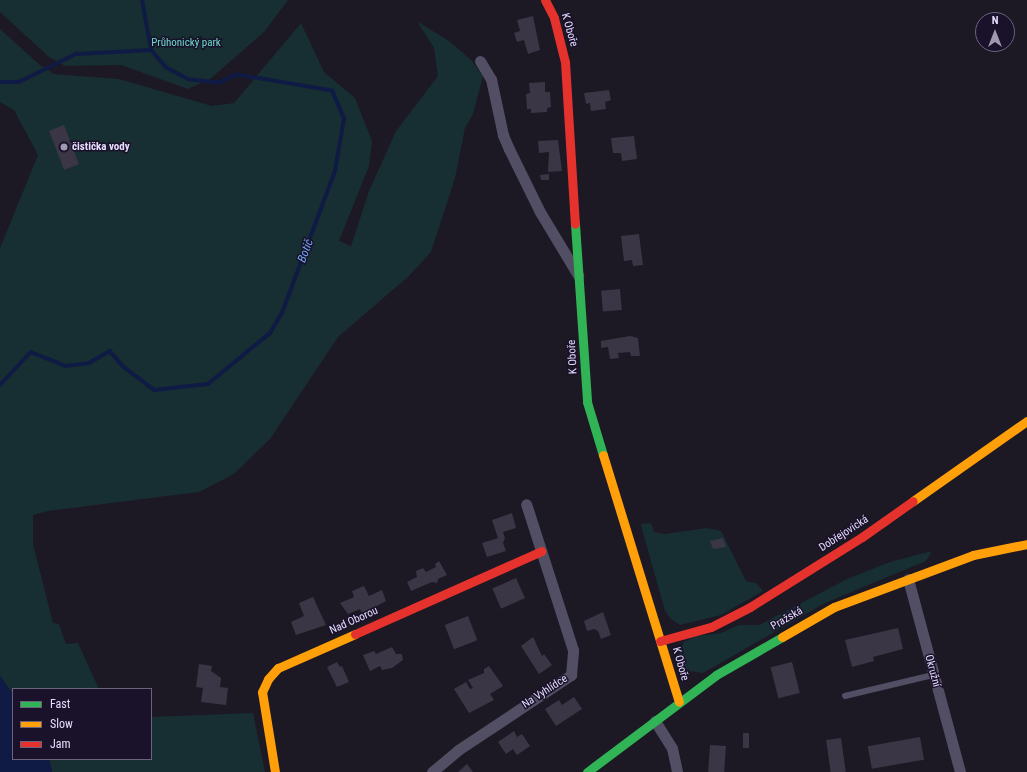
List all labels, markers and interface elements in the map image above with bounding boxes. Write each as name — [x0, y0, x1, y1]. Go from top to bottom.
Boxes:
street label: K Oboře — [558, 12, 580, 48]
north arrow — [975, 12, 1015, 52]
text: N — [992, 14, 998, 27]
park label: Průhonický park — [151, 36, 221, 50]
place label: čistička vody — [72, 140, 130, 154]
marker: čistička vody — [59, 142, 69, 152]
water label: Botič — [295, 237, 317, 265]
street label: K Oboře — [566, 339, 580, 375]
street label: Dobřejovická — [817, 513, 871, 555]
street label: Nad Oborou — [328, 604, 380, 638]
street label: Pražská — [769, 605, 805, 633]
street label: K Oboře — [669, 646, 691, 682]
street label: Okružní — [921, 653, 943, 689]
street label: Na Vyhlídce — [520, 672, 570, 712]
legend — [12, 688, 152, 760]
text: Fast — [50, 697, 70, 711]
text: Slow — [50, 717, 73, 731]
text: Jam — [50, 737, 71, 751]

